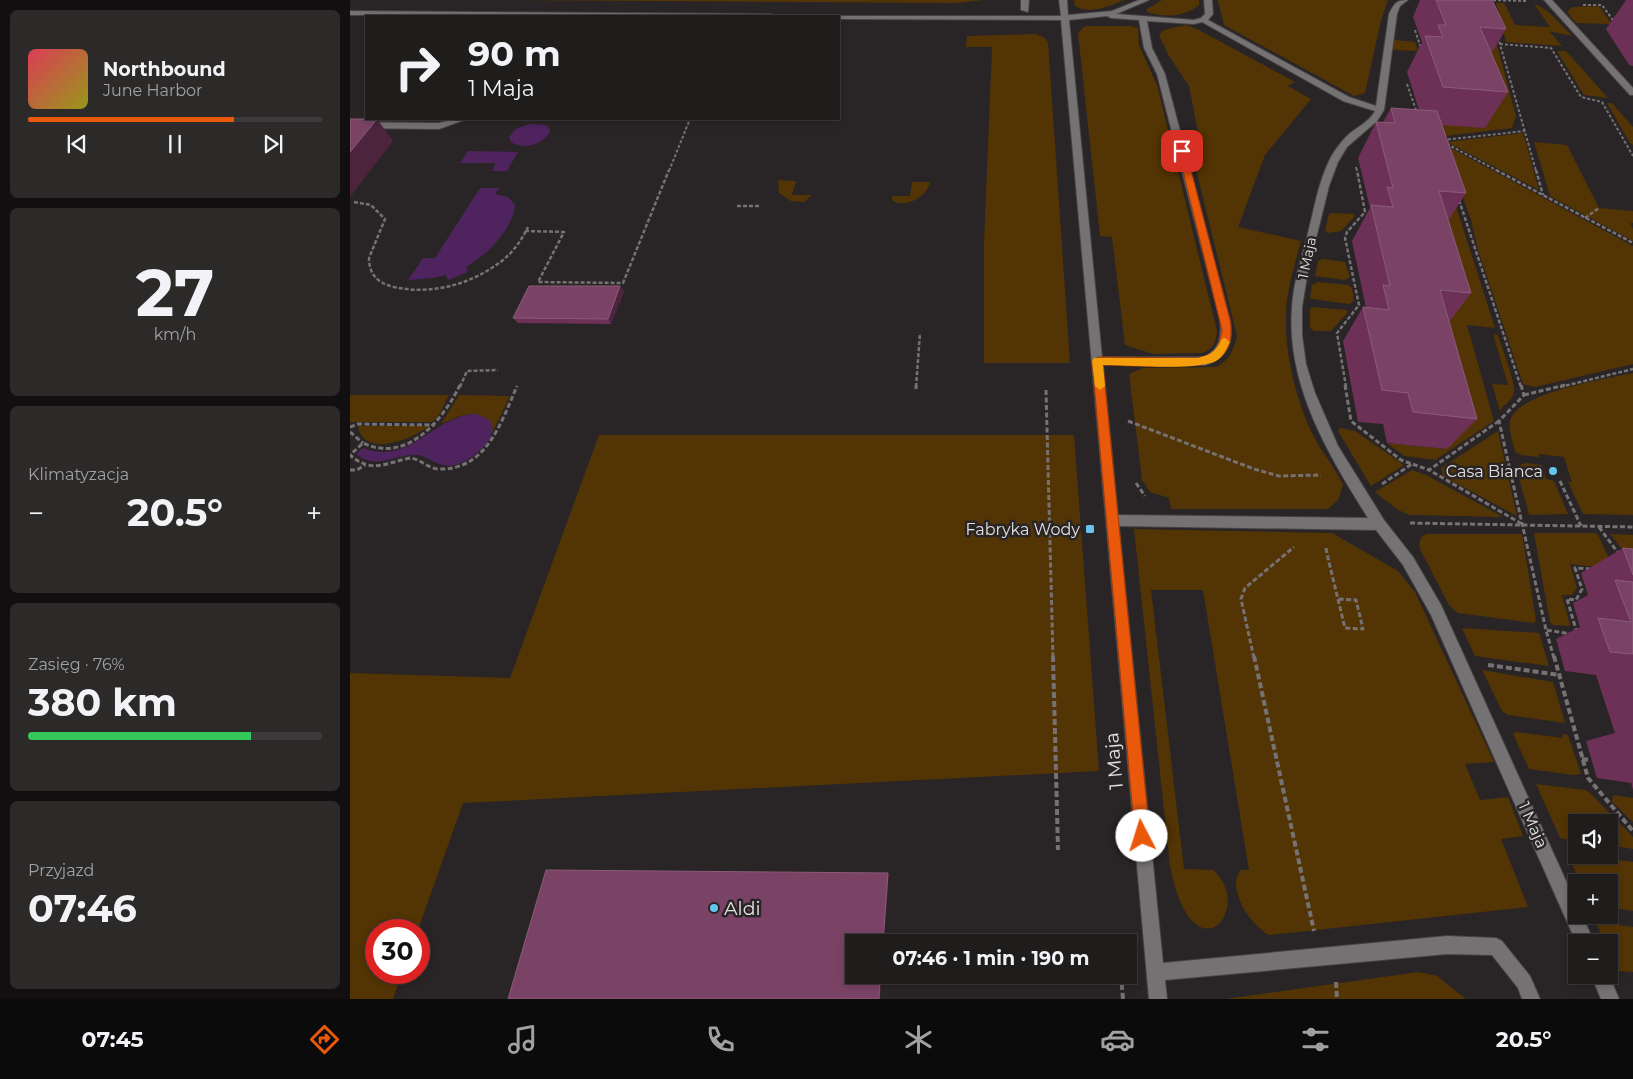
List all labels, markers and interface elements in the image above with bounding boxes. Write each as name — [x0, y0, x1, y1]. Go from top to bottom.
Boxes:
text: 90 m — [468, 32, 561, 75]
icon: right — [385, 35, 450, 100]
text: Northbound — [103, 58, 226, 81]
text: 1 Maja — [468, 75, 535, 102]
text: June Harbor — [103, 81, 202, 100]
icon: previous — [63, 130, 91, 158]
icon: pause — [161, 130, 189, 158]
icon: next — [259, 130, 287, 158]
pin — [1161, 130, 1203, 172]
icon: arrive — [1168, 137, 1196, 165]
street label: 1 Maja — [1294, 235, 1320, 281]
text: 27 — [136, 253, 214, 332]
text: km/h — [154, 325, 196, 344]
place label: Casa Bianca — [1446, 462, 1543, 481]
text: Klimatyzacja — [28, 465, 129, 484]
marker: Casa Bianca — [1547, 465, 1559, 477]
text: 20.5° — [127, 489, 223, 536]
text: − — [28, 496, 44, 530]
text: + — [306, 496, 322, 530]
place label: Fabryka Wody — [966, 520, 1080, 539]
marker: Fabryka Wody — [1084, 523, 1096, 535]
text: Zasięg · 76% — [28, 655, 125, 674]
text: 380 km — [28, 679, 177, 726]
street label: 1 Maja — [1100, 731, 1128, 791]
street label: 1 Maja — [1514, 799, 1552, 851]
position arrow — [1115, 809, 1167, 861]
map controls — [1568, 814, 1618, 984]
button: sound — [1568, 814, 1618, 864]
text: Przyjazd — [28, 861, 94, 880]
button: + — [1568, 874, 1618, 924]
text: 07:46 — [28, 885, 137, 932]
place label: Aldi — [724, 897, 761, 920]
marker: Aldi — [708, 902, 720, 914]
speed limit sign: 30 — [365, 919, 430, 984]
button: − — [1568, 934, 1618, 984]
text: 07:46 · 1 min · 190 m — [893, 947, 1089, 970]
icon: directions — [307, 1022, 342, 1057]
icon: music — [505, 1022, 540, 1057]
icon: phone — [703, 1022, 738, 1057]
icon: climate — [901, 1022, 936, 1057]
icon: car — [1100, 1022, 1135, 1057]
icon: filters — [1298, 1022, 1333, 1057]
text: 07:45 — [82, 1026, 144, 1053]
text: 20.5° — [1496, 1026, 1551, 1053]

